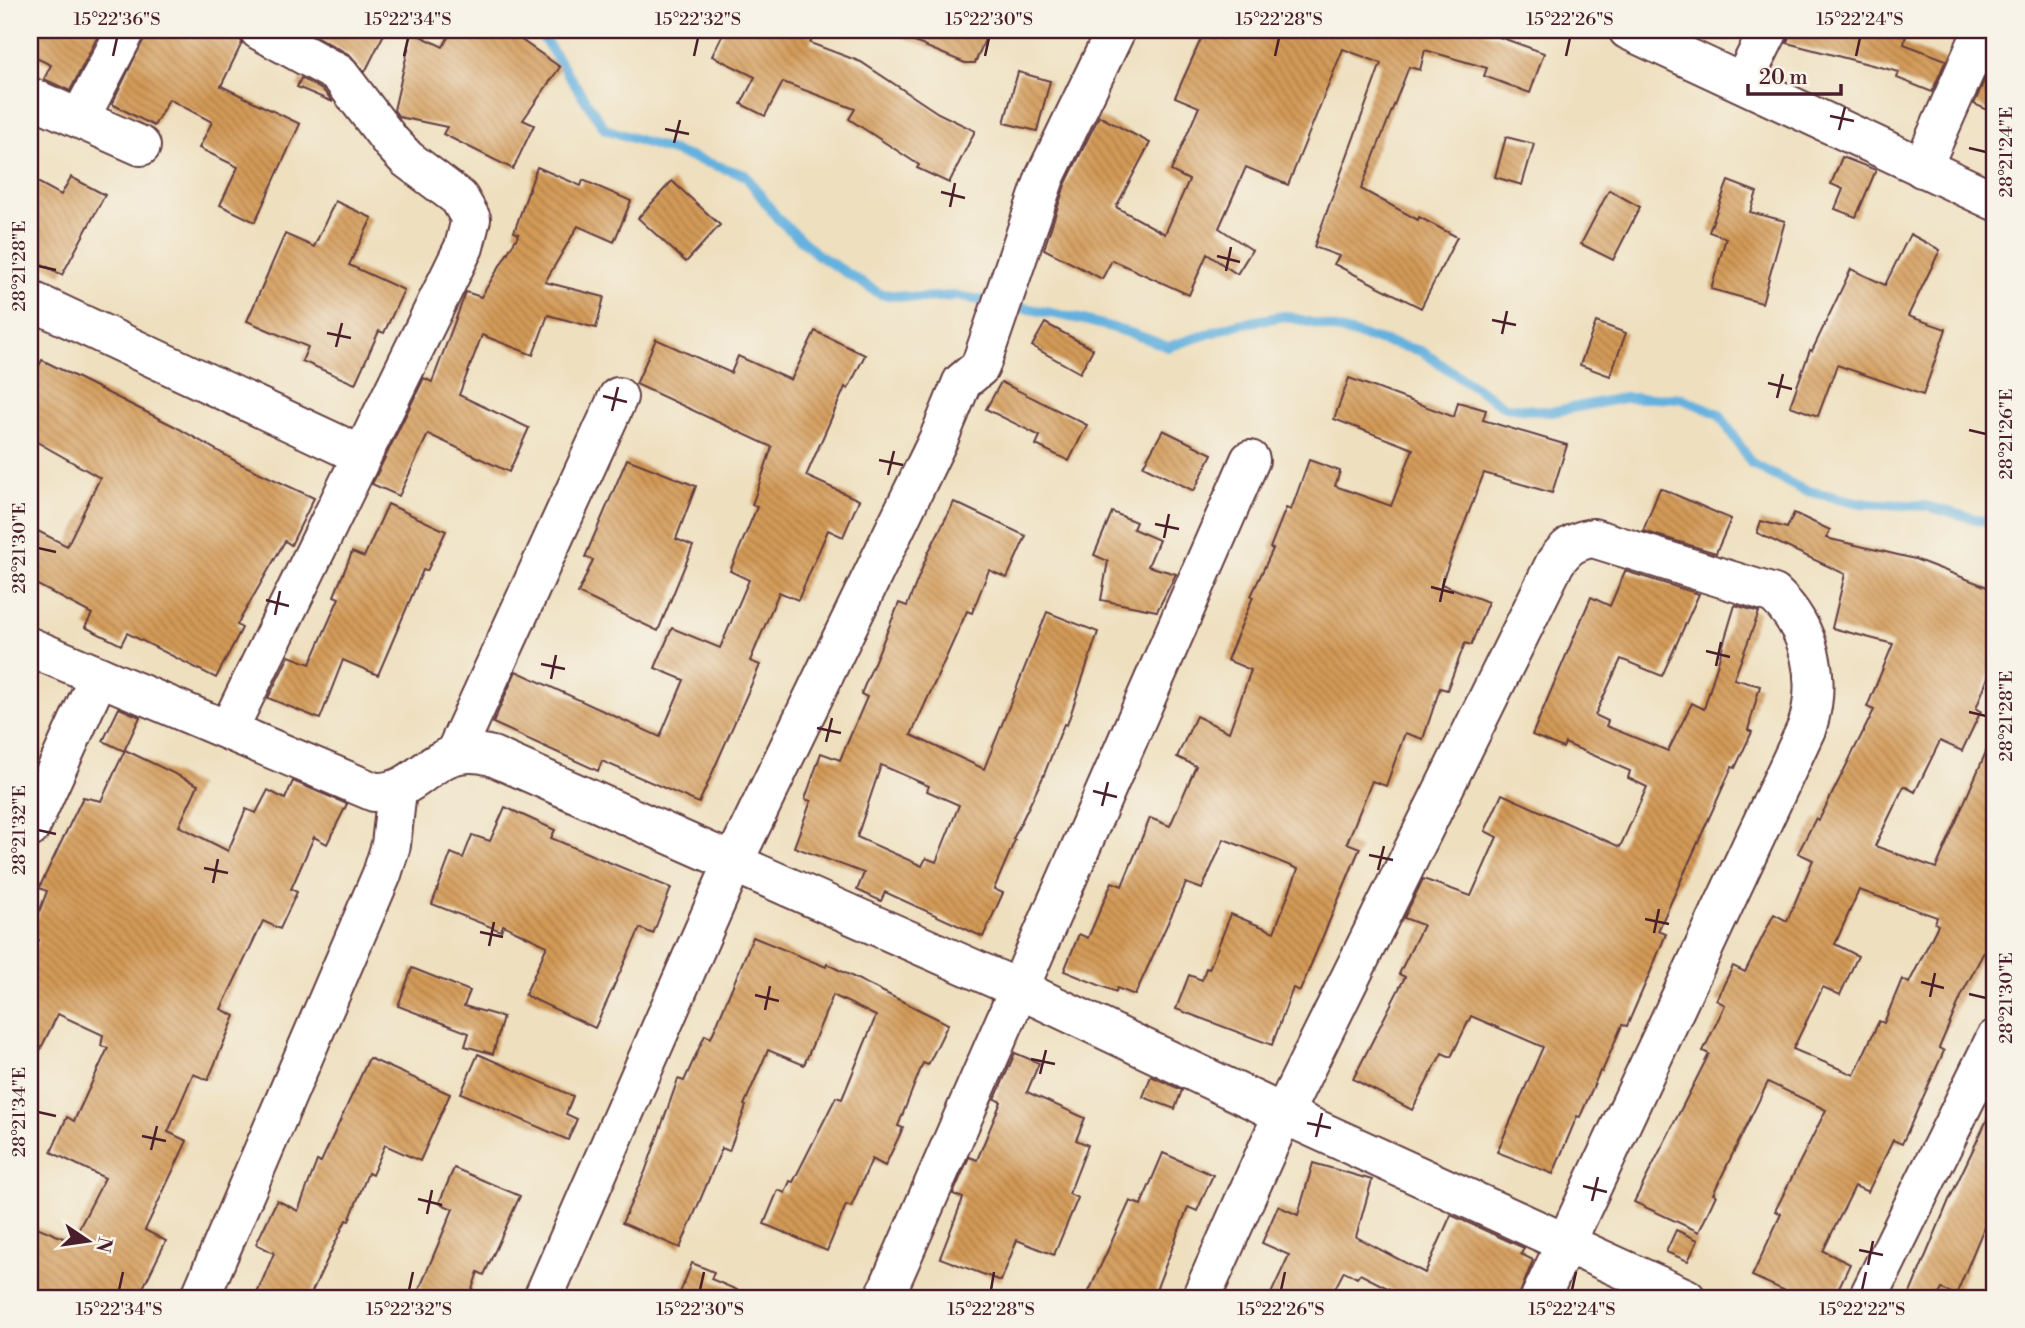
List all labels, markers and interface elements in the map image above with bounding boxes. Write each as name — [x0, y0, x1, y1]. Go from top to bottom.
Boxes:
text: 15°22'36"S — [73, 8, 161, 31]
text: 15°22'34"S — [364, 8, 452, 31]
text: 15°22'32"S — [655, 8, 741, 31]
text: 15°22'30"S — [945, 8, 1033, 31]
text: 15°22'28"S — [1235, 8, 1323, 31]
text: 15°22'26"S — [1526, 8, 1614, 31]
text: 15°22'24"S — [1816, 8, 1904, 31]
scale bar — [1748, 52, 1841, 96]
text: 20 m — [1759, 65, 1808, 91]
text: 28°21'24"E — [1995, 107, 2018, 197]
text: 28°21'28"E — [8, 221, 31, 311]
text: 28°21'26"E — [1995, 389, 2018, 479]
text: 28°21'30"E — [8, 502, 31, 594]
text: 28°21'28"E — [1995, 671, 2018, 761]
text: 28°21'32"E — [8, 785, 31, 875]
text: 28°21'30"E — [1995, 952, 2018, 1044]
text: 28°21'34"E — [8, 1067, 31, 1157]
north arrow — [52, 1206, 122, 1276]
text: N — [90, 1235, 117, 1255]
text: 15°22'34"S — [75, 1298, 163, 1321]
text: 15°22'32"S — [366, 1298, 452, 1321]
text: 15°22'30"S — [656, 1298, 744, 1321]
text: 15°22'28"S — [947, 1298, 1035, 1321]
text: 15°22'26"S — [1237, 1298, 1325, 1321]
text: 15°22'24"S — [1528, 1298, 1616, 1321]
text: 15°22'22"S — [1819, 1298, 1905, 1321]

